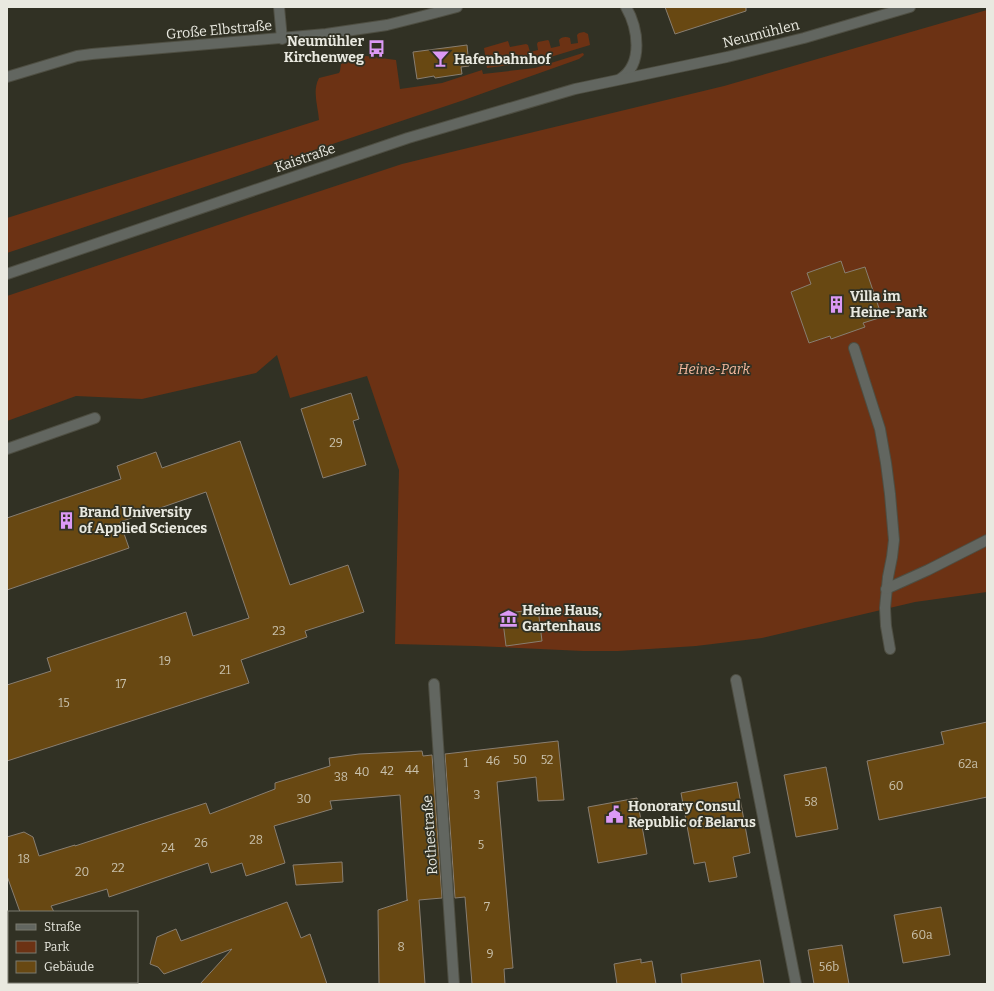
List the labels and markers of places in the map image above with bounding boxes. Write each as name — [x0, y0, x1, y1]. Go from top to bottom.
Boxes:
place label: Neumühler Kirchenweg — [284, 33, 364, 66]
bus stop icon: Neumühler Kirchenweg — [367, 39, 387, 59]
bar icon: Hafenbahnhof — [431, 49, 451, 69]
place label: Hafenbahnhof — [454, 51, 551, 68]
place label: Villa im Heine-Park — [850, 288, 927, 321]
building icon: Villa im Heine-Park — [827, 294, 847, 314]
place label: Brand University of Applied Sciences — [79, 504, 207, 537]
building icon: Brand University of Applied Sciences — [56, 510, 76, 530]
place label: Heine Haus, Gartenhaus — [522, 602, 602, 635]
museum icon: Heine Haus, Gartenhaus — [499, 608, 519, 628]
place label: Honorary Consul Republic of Belarus — [628, 798, 756, 831]
public building icon: Honorary Consul Republic of Belarus — [605, 804, 625, 824]

